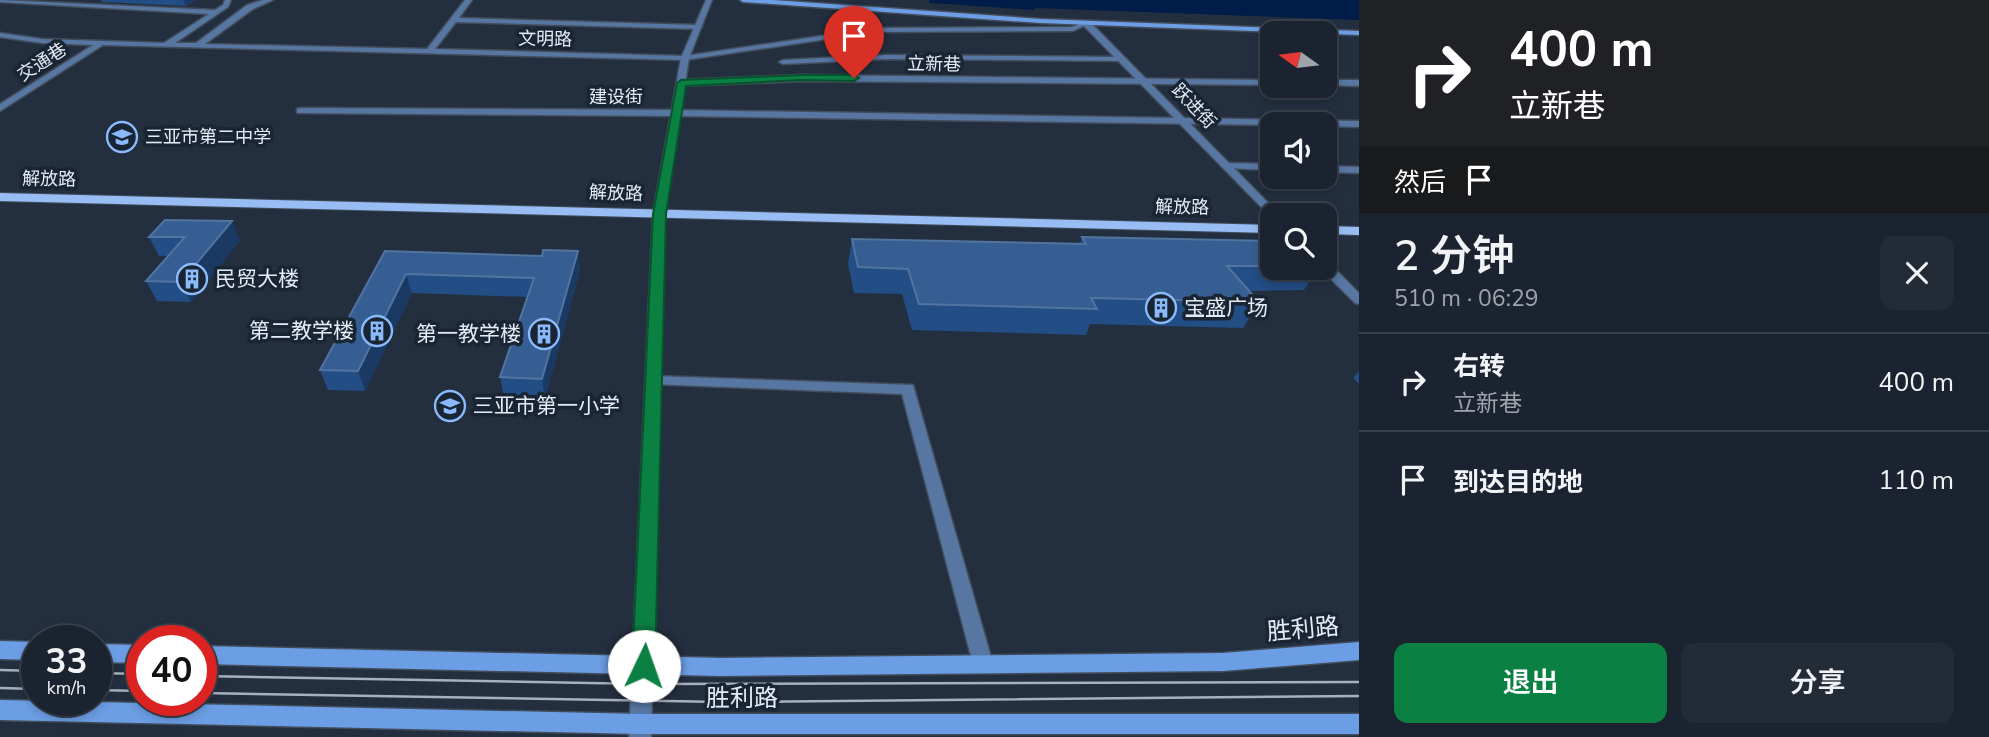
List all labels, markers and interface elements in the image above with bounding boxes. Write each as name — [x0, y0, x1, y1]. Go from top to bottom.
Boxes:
pin — [824, 6, 884, 78]
text: 400 m — [1509, 16, 1653, 83]
icon: arrive — [835, 17, 873, 55]
north arrow — [1260, 21, 1337, 98]
map controls — [1260, 21, 1337, 280]
street label: 文明路 — [518, 27, 572, 51]
icon: right — [1394, 28, 1485, 119]
street label: 交通巷 — [13, 37, 71, 87]
street label: 立新巷 — [907, 52, 961, 76]
street label: 跃进街 — [1167, 78, 1221, 134]
street label: 建设街 — [589, 85, 643, 109]
text: 立新巷 — [1509, 85, 1605, 128]
button: sound — [1260, 112, 1337, 189]
school or university icon: 三亚市第二中学 — [105, 120, 139, 154]
place label: 三亚市第二中学 — [145, 125, 271, 149]
icon: arrive — [1460, 161, 1498, 199]
text: 然后 — [1394, 165, 1446, 200]
street label: 解放路 — [22, 167, 76, 191]
street label: 解放路 — [589, 180, 643, 206]
street label: 解放路 — [1155, 195, 1209, 219]
button: search — [1260, 203, 1337, 280]
text: 2 分钟 — [1394, 228, 1514, 285]
button: close — [1880, 236, 1954, 310]
building icon: 民贸大楼 — [175, 262, 209, 296]
place label: 民贸大楼 — [215, 265, 299, 293]
text: 510 m · 06:29 — [1394, 283, 1539, 314]
building icon: 宝盛广场 — [1144, 291, 1178, 325]
place label: 宝盛广场 — [1184, 294, 1268, 322]
building icon: 第二教学楼 — [360, 314, 394, 348]
place label: 第二教学楼 — [249, 317, 354, 345]
building icon: 第一教学楼 — [527, 317, 561, 351]
place label: 第一教学楼 — [416, 320, 521, 348]
text: 右转 — [1453, 349, 1505, 384]
icon: right — [1394, 363, 1432, 401]
text: 400 m — [1878, 365, 1954, 400]
text: 立新巷 — [1453, 388, 1522, 419]
school or university icon: 三亚市第一小学 — [433, 389, 467, 423]
place label: 三亚市第一小学 — [473, 392, 620, 420]
icon: arrive — [1394, 461, 1432, 499]
text: 110 m — [1878, 463, 1954, 498]
text: 到达目的地 — [1453, 465, 1583, 500]
street label: 胜利路 — [1266, 610, 1340, 648]
speed limit sign: 40 — [126, 625, 217, 716]
position arrow — [607, 629, 681, 703]
text: 33 — [45, 638, 88, 685]
button: 退出 — [1394, 643, 1667, 723]
button: 分享 — [1681, 643, 1954, 723]
text: km/h — [47, 676, 86, 700]
street label: 胜利路 — [706, 682, 778, 714]

